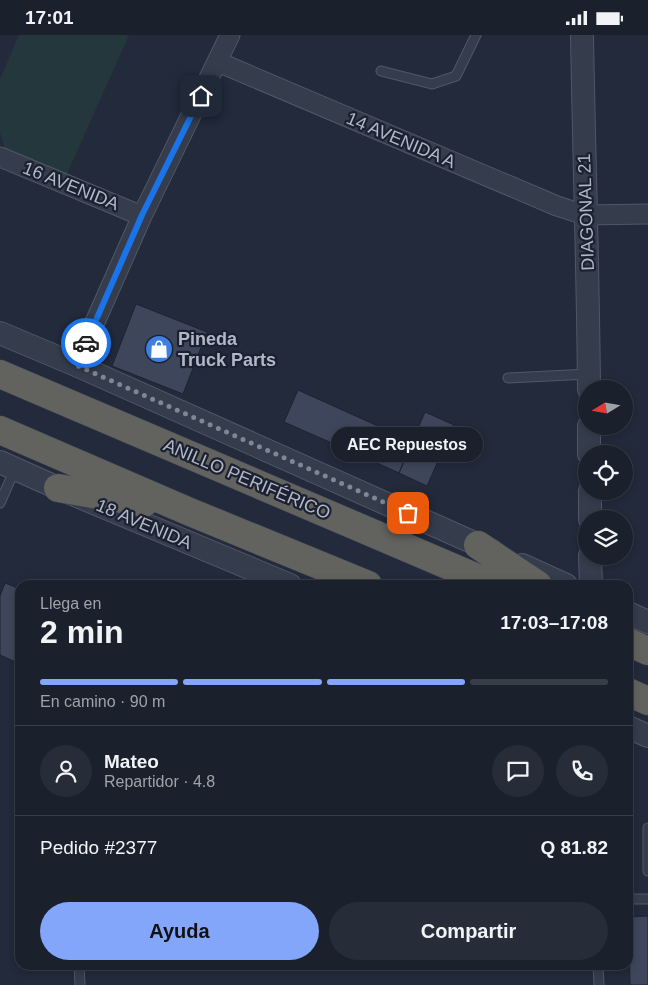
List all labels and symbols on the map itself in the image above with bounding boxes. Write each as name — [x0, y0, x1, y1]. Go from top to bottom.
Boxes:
pin — [180, 75, 222, 117]
street label: 14 AVENIDA A — [343, 108, 459, 172]
street label: DIAGONAL 21 — [574, 153, 598, 271]
street label: 16 AVENIDA — [20, 158, 122, 214]
courier — [61, 318, 111, 368]
place label: Pineda Truck Parts — [178, 329, 276, 370]
shop icon: Pineda Truck Parts — [144, 334, 174, 364]
north arrow — [578, 380, 632, 435]
callout: AEC Repuestos — [332, 428, 484, 463]
street label: ANILLO PERIFÉRICO — [161, 435, 333, 523]
pin — [387, 492, 429, 534]
street label: 18 AVENIDA — [93, 495, 195, 553]

